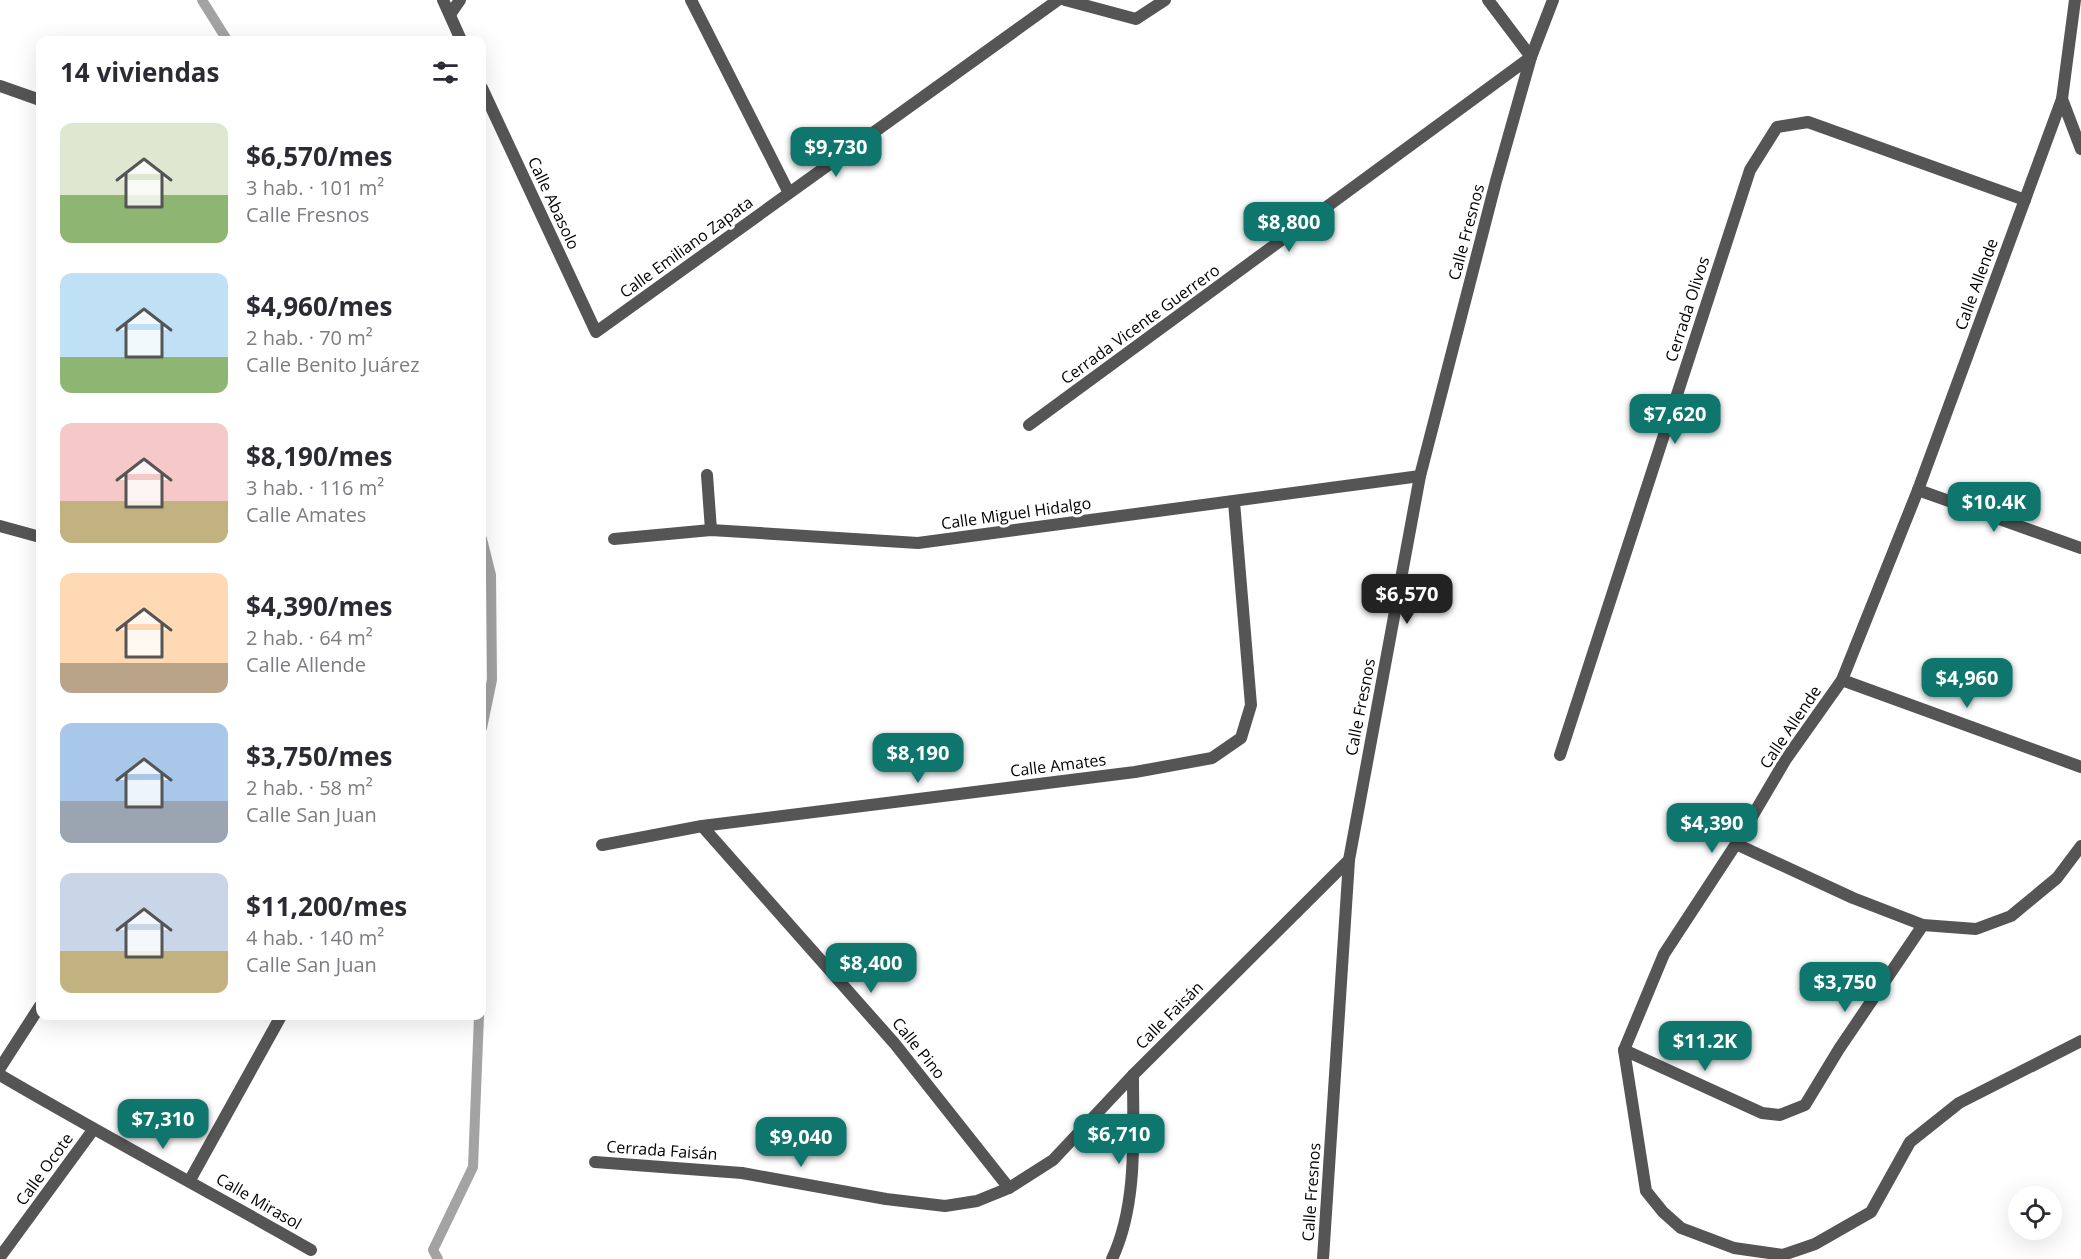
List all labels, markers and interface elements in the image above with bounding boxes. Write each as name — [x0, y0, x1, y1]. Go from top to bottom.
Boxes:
text: 14 viviendas — [60, 54, 219, 90]
icon: filters — [429, 56, 462, 89]
pin: $9,730 — [787, 127, 885, 178]
text: $9,730 — [805, 133, 867, 160]
text: $6,570/mes — [246, 138, 392, 174]
icon: home — [108, 147, 180, 219]
street label: Calle Abasolo — [523, 153, 585, 253]
text: 3 hab. · 101 m² — [246, 174, 384, 201]
street label: Calle Fresnos — [1443, 182, 1489, 282]
street label: Calle Emiliano Zapata — [615, 191, 757, 303]
text: Calle Fresnos — [246, 201, 369, 228]
pin: $8,800 — [1240, 202, 1338, 253]
text: $8,800 — [1258, 208, 1320, 235]
street label: Calle Allende — [1949, 235, 2003, 333]
street label: Cerrada Olivos — [1660, 253, 1714, 365]
street label: Cerrada Vicente Guerrero — [1056, 259, 1224, 389]
text: $4,960/mes — [246, 288, 392, 324]
icon: home — [108, 297, 180, 369]
text: 2 hab. · 70 m² — [246, 324, 373, 351]
text: Calle Benito Juárez — [246, 351, 420, 378]
pin: $7,620 — [1626, 394, 1724, 445]
text: $7,620 — [1644, 400, 1706, 427]
text: $8,190/mes — [246, 438, 392, 474]
icon: home — [108, 447, 180, 519]
text: 3 hab. · 116 m² — [246, 474, 384, 501]
pin: $10.4K — [1945, 482, 2043, 533]
text: $10.4K — [1962, 488, 2026, 515]
street label: Calle Miguel Hidalgo — [940, 492, 1092, 534]
text: Calle Amates — [246, 501, 366, 528]
pin: $6,570 — [1358, 574, 1456, 625]
text: $6,570 — [1376, 580, 1438, 607]
text: $4,390/mes — [246, 588, 392, 624]
icon: home — [108, 597, 180, 669]
text: 2 hab. · 64 m² — [246, 624, 373, 651]
text: Calle Allende — [246, 651, 366, 678]
street label: Calle Fresnos — [1340, 656, 1380, 758]
pin: $4,960 — [1918, 658, 2016, 709]
text: $4,960 — [1936, 664, 1998, 691]
street label: Calle Allende — [1754, 681, 1826, 773]
pin: $8,190 — [869, 733, 967, 784]
text: $3,750/mes — [246, 738, 392, 774]
text: $8,190 — [887, 739, 949, 766]
icon: home — [108, 747, 180, 819]
street label: Calle Amates — [1009, 748, 1107, 782]
text: 2 hab. · 58 m² — [246, 774, 373, 801]
text: Calle San Juan — [246, 801, 377, 828]
pin: $4,390 — [1663, 803, 1761, 854]
text: $4,390 — [1681, 809, 1743, 836]
text: $11,200/mes — [246, 888, 407, 924]
icon: home — [108, 897, 180, 969]
text: 4 hab. · 140 m² — [246, 924, 384, 951]
pin: $8,400 — [822, 943, 920, 994]
text: $8,400 — [840, 949, 902, 976]
text: Calle San Juan — [246, 951, 377, 978]
pin: $3,750 — [1796, 962, 1894, 1013]
text: $3,750 — [1814, 968, 1876, 995]
street label: Calle Faisán — [1130, 976, 1208, 1054]
street label: Calle Pino — [887, 1013, 951, 1083]
pin: $11.2K — [1656, 1021, 1754, 1072]
text: $11.2K — [1673, 1027, 1737, 1054]
pin: $7,310 — [114, 1099, 212, 1150]
text: $7,310 — [132, 1105, 194, 1132]
pin: $6,710 — [1070, 1114, 1168, 1165]
pin: $9,040 — [752, 1117, 850, 1168]
text: $6,710 — [1088, 1120, 1150, 1147]
text: $9,040 — [770, 1123, 832, 1150]
street label: Calle Ocote — [10, 1128, 78, 1210]
street label: Cerrada Faisán — [606, 1135, 718, 1165]
street label: Calle Fresnos — [1297, 1142, 1325, 1242]
street label: Calle Mirasol — [212, 1168, 306, 1234]
map controls — [2008, 1186, 2062, 1240]
button: locate — [2008, 1186, 2062, 1240]

